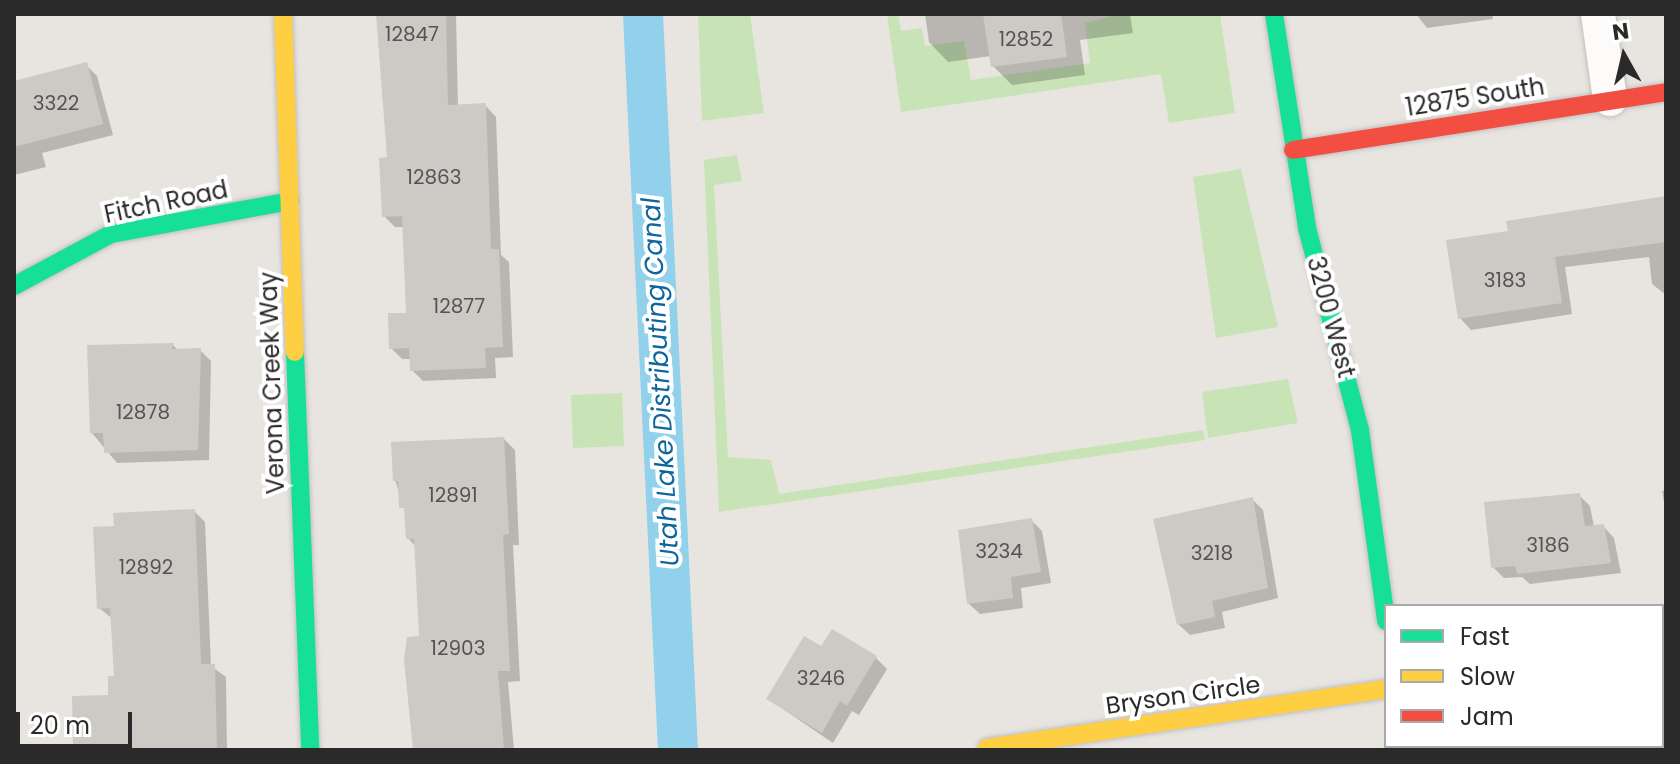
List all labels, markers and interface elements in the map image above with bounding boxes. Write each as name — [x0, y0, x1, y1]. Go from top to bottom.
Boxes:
text: N — [1610, 15, 1631, 48]
north arrow — [1584, 16, 1664, 96]
house number: 12847 — [385, 22, 439, 46]
house number: 12852 — [999, 27, 1053, 51]
street label: 12875 South — [1404, 72, 1546, 122]
house number: 3322 — [33, 91, 79, 115]
house number: 12863 — [407, 165, 461, 189]
street label: Fitch Road — [102, 175, 230, 229]
water label: Utah Lake Distributing Canal — [636, 197, 686, 567]
street label: 3200 West — [1301, 253, 1361, 381]
house number: 3183 — [1484, 268, 1526, 292]
street label: Verona Creek Way — [254, 271, 290, 495]
house number: 12877 — [433, 294, 485, 318]
house number: 12878 — [116, 400, 170, 424]
house number: 12891 — [428, 483, 478, 507]
house number: 3186 — [1526, 533, 1570, 557]
house number: 3234 — [975, 539, 1023, 563]
house number: 3218 — [1191, 541, 1233, 565]
house number: 12892 — [119, 555, 173, 579]
legend — [1384, 604, 1664, 748]
text: Fast — [1460, 620, 1510, 653]
house number: 12903 — [431, 636, 485, 660]
text: Slow — [1460, 660, 1515, 693]
house number: 3246 — [797, 666, 845, 690]
street label: Bryson Circle — [1104, 670, 1262, 720]
scale bar — [20, 696, 136, 746]
text: Jam — [1460, 700, 1514, 733]
text: 20 m — [30, 709, 90, 742]

